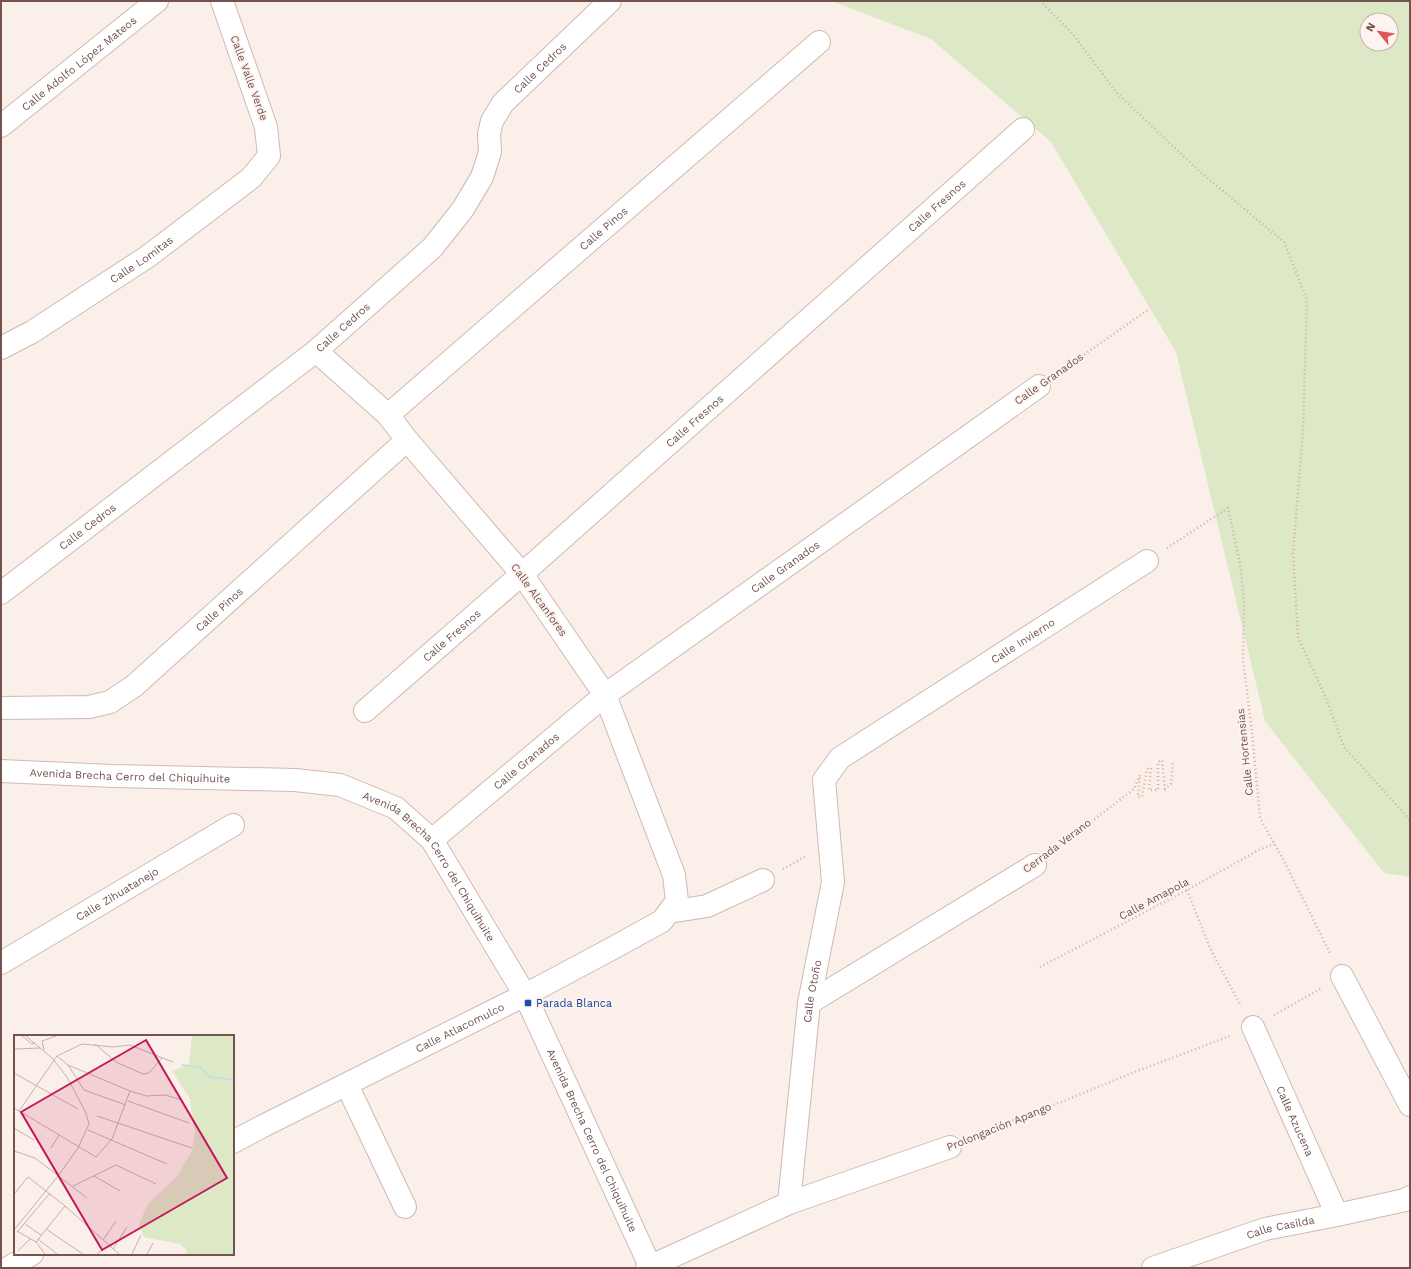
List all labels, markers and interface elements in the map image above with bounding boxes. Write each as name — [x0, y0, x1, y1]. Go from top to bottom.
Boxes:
north arrow — [1359, 12, 1399, 52]
street label: Calle Adolfo López Mateos — [19, 13, 139, 113]
text: N — [1363, 20, 1378, 34]
street label: Calle Valle Verde — [228, 34, 270, 122]
street label: Calle Cedros — [511, 40, 569, 96]
street label: Calle Fresnos — [905, 177, 968, 235]
street label: Calle Pinos — [577, 204, 630, 253]
street label: Calle Lomitas — [107, 233, 176, 286]
street label: Calle Cedros — [313, 300, 373, 355]
street label: Calle Granados — [1012, 350, 1086, 408]
street label: Calle Fresnos — [663, 392, 726, 450]
street label: Calle Cedros — [56, 501, 119, 553]
street label: Calle Granados — [748, 538, 822, 596]
street label: Calle Alcanfores — [508, 561, 570, 639]
street label: Calle Pinos — [193, 584, 246, 634]
street label: Calle Fresnos — [420, 606, 483, 664]
street label: Calle Invierno — [988, 615, 1057, 666]
street label: Calle Hortensias — [1234, 707, 1256, 796]
street label: Calle Granados — [491, 730, 562, 792]
street label: Avenida Brecha Cerro del Chiquihuite — [29, 766, 230, 785]
street label: Avenida Brecha Cerro del Chiquihuite — [361, 789, 498, 944]
street label: Cerrada Verano — [1020, 816, 1094, 876]
street label: Calle Zihuatanejo — [73, 864, 161, 924]
street label: Calle Amapola — [1117, 875, 1191, 923]
street label: Calle Otoño — [801, 959, 824, 1023]
place label: Parada Blanca — [536, 997, 612, 1010]
marker: Parada Blanca — [523, 998, 533, 1008]
street label: Calle Atlacomulco — [413, 1000, 506, 1055]
inset map — [14, 1035, 234, 1255]
street label: Avenida Brecha Cerro del Chiquihuite — [544, 1047, 640, 1234]
street label: Calle Azucena — [1274, 1084, 1316, 1158]
street label: Prolongación Apango — [945, 1100, 1053, 1154]
street label: Calle Casilda — [1244, 1213, 1316, 1242]

